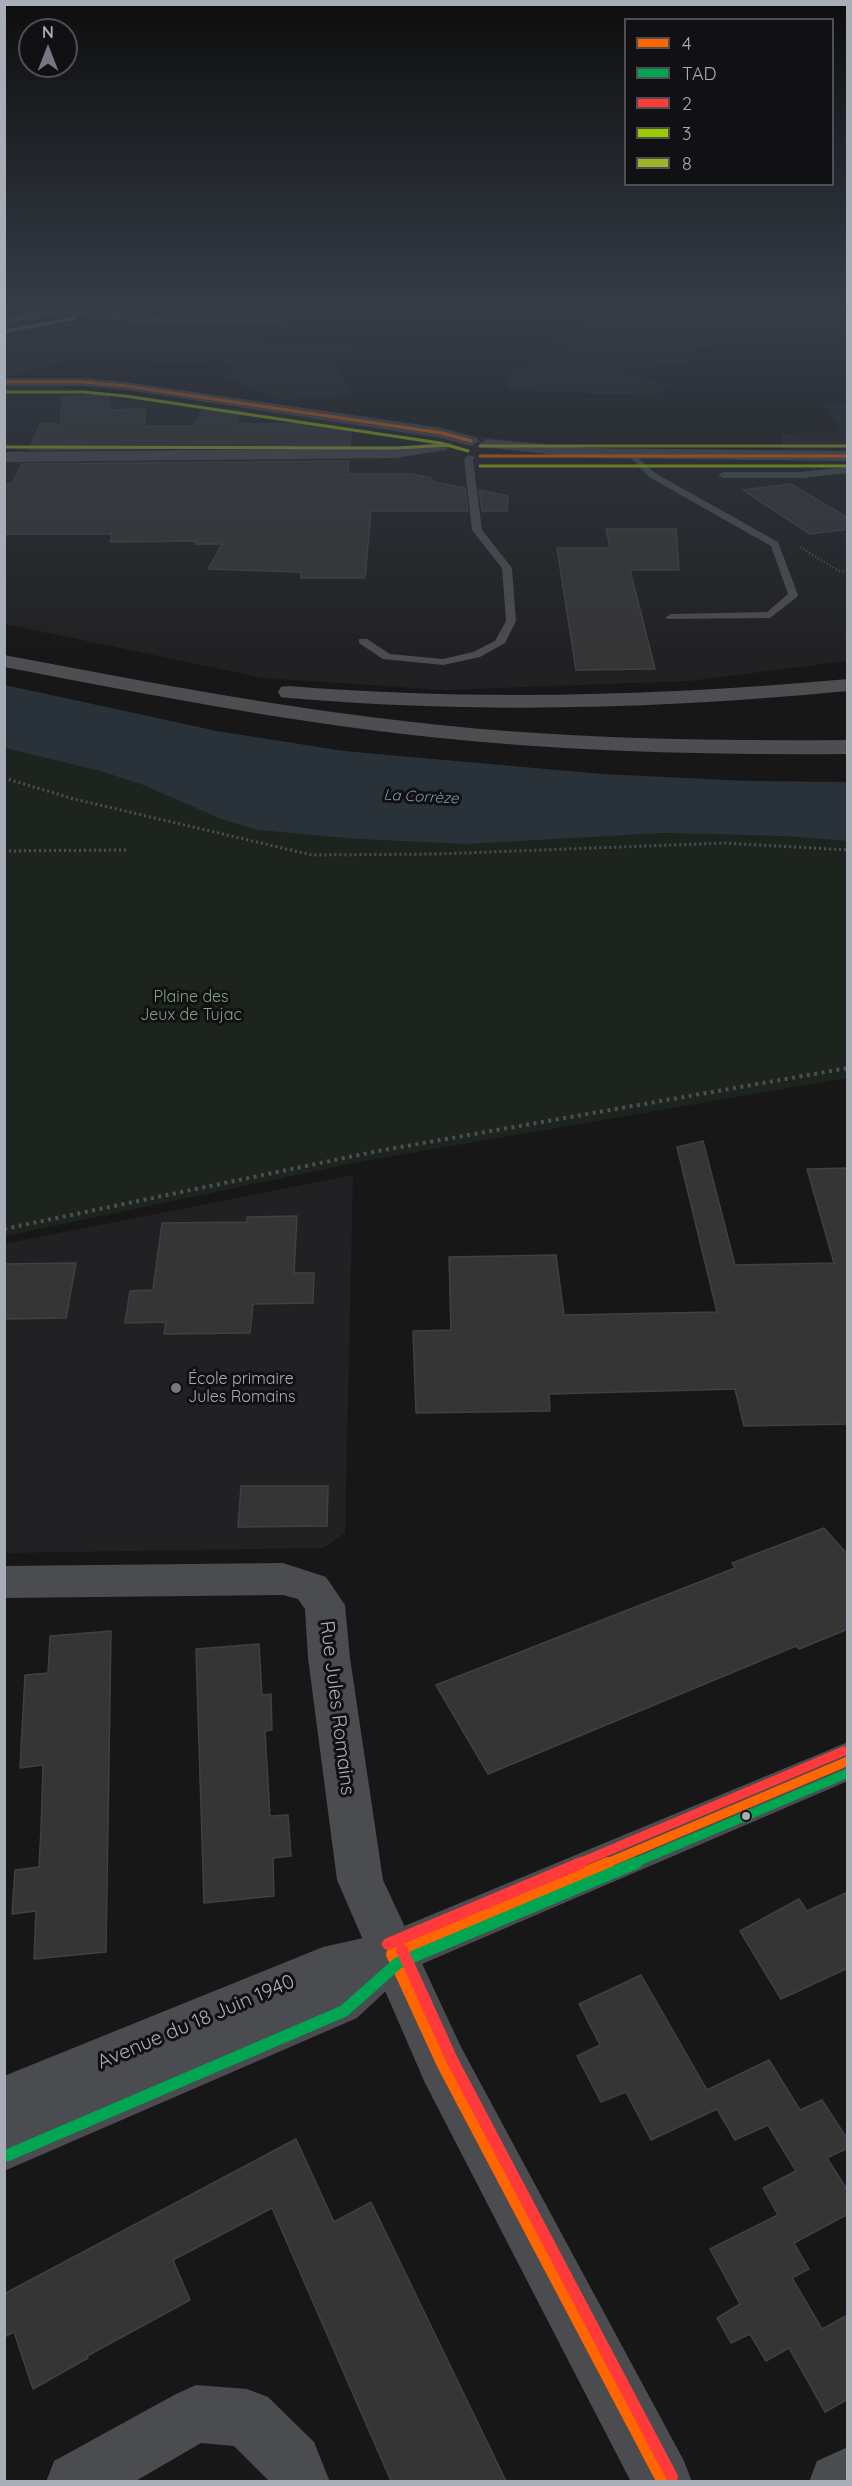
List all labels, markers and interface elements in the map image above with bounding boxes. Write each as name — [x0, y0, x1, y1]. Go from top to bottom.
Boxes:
north arrow — [18, 18, 78, 78]
legend — [624, 18, 834, 186]
text: N — [42, 22, 54, 42]
text: 4 — [682, 32, 692, 55]
text: TAD — [682, 62, 717, 85]
text: 2 — [682, 92, 692, 115]
text: 3 — [682, 122, 691, 145]
text: 8 — [682, 152, 692, 175]
water label: La Corrèze — [383, 786, 459, 808]
park label: Plaine des Jeux de Tujac — [140, 987, 242, 1025]
place label: École primaire Jules Romains — [188, 1369, 295, 1407]
marker: École primaire Jules Romains — [169, 1381, 183, 1395]
street label: Rue Jules Romains — [314, 1619, 360, 1797]
unlabelled marker — [740, 1810, 752, 1822]
street label: Avenue du 18 Juin 1940 — [94, 1970, 298, 2074]

